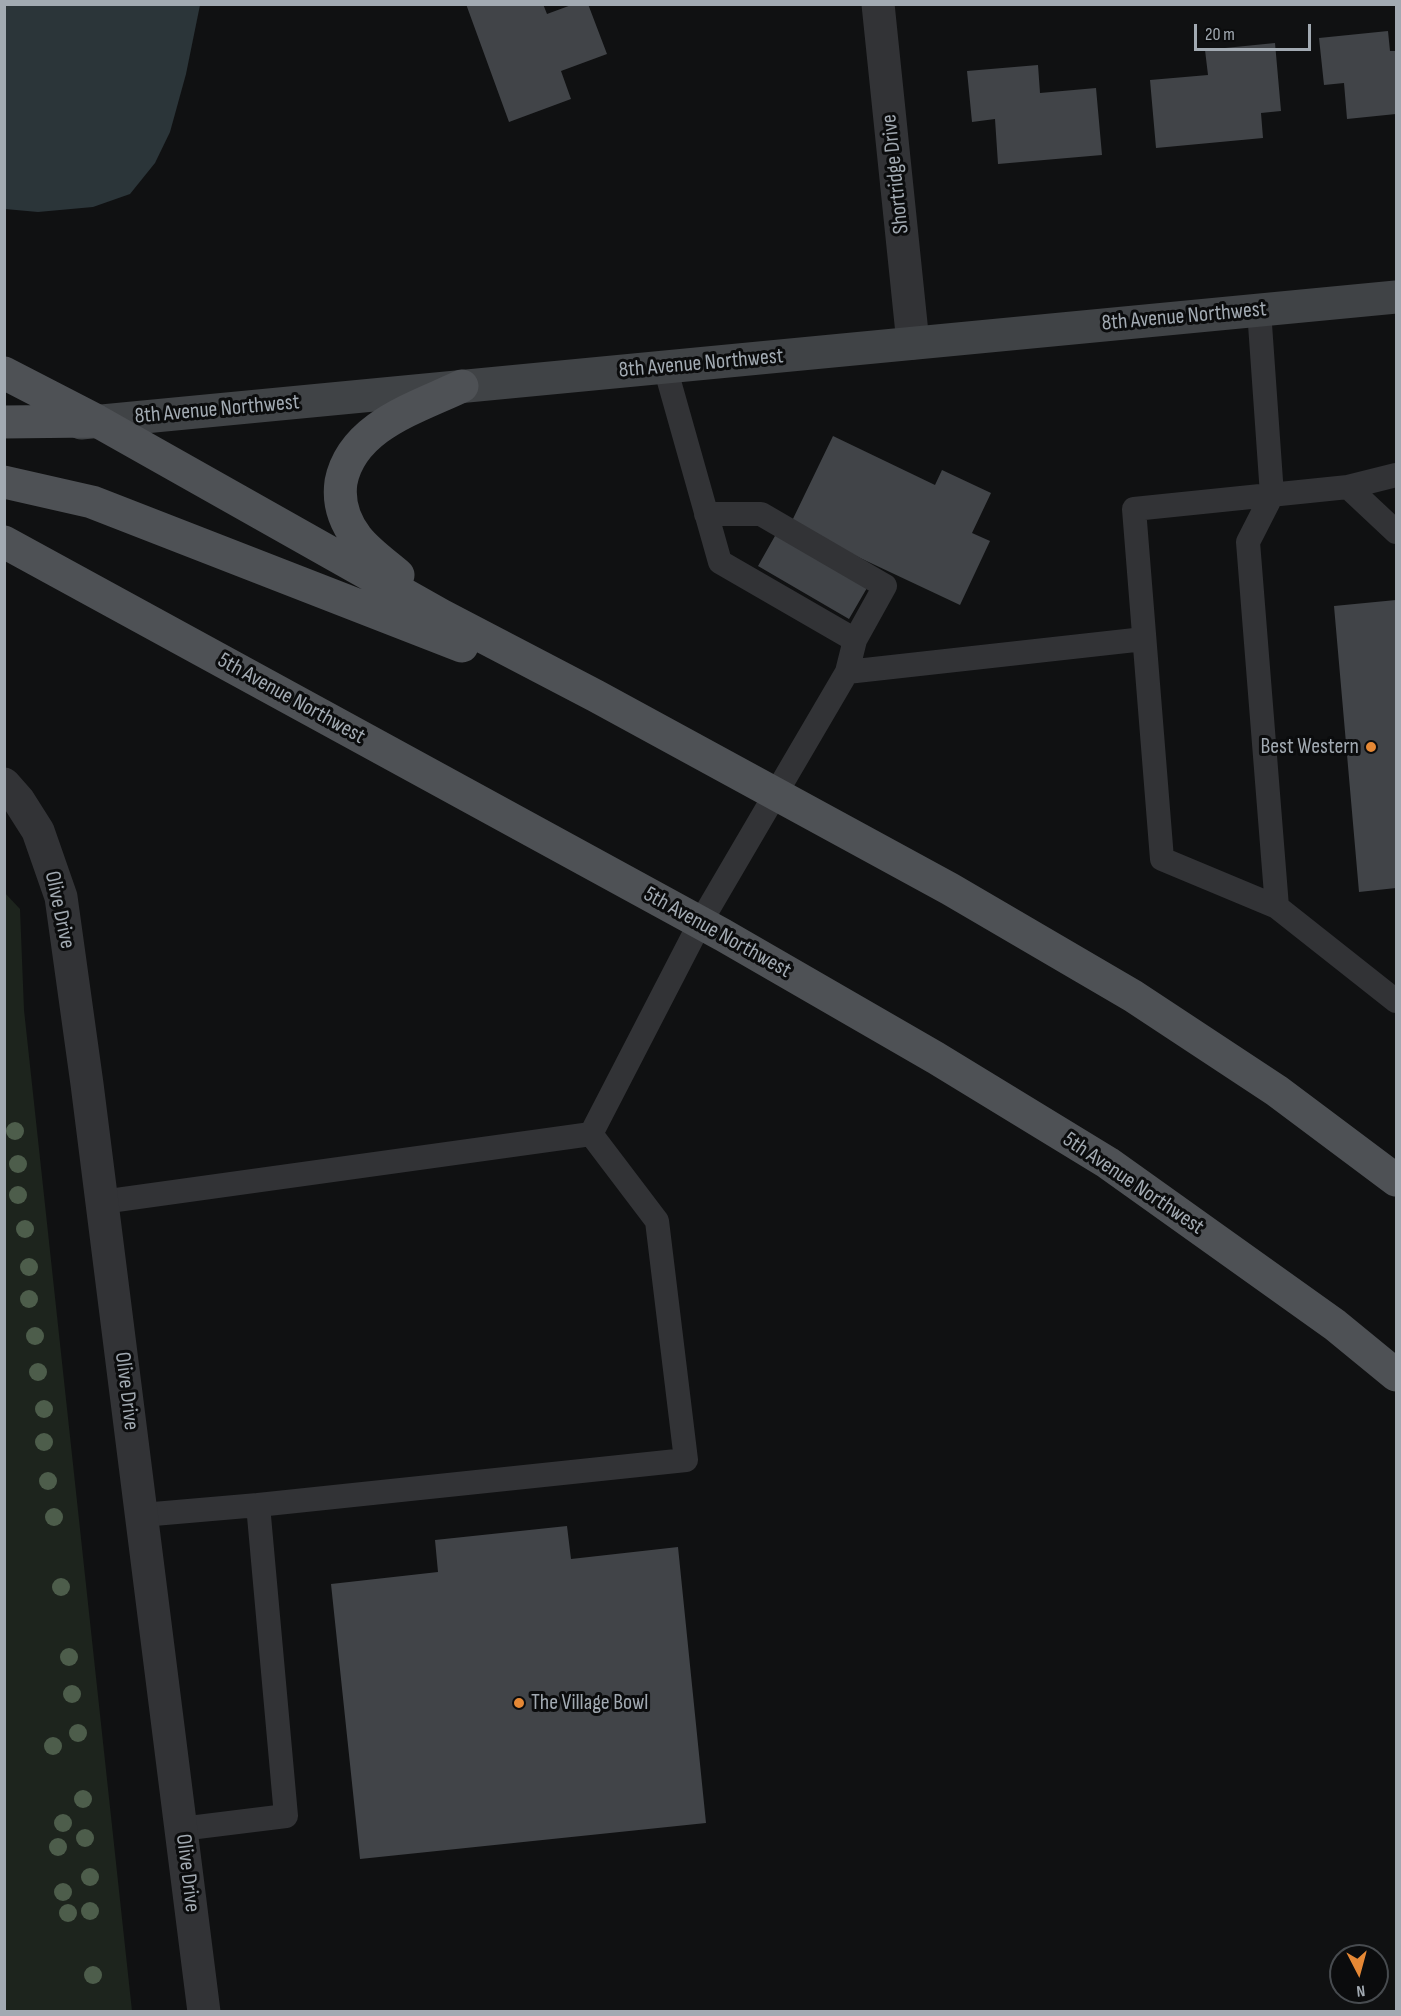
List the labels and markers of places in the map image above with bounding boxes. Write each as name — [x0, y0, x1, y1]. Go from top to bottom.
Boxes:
place label: Best Western — [1260, 734, 1359, 760]
marker: Best Western — [1364, 740, 1378, 754]
place label: The Village Bowl — [531, 1690, 648, 1716]
marker: The Village Bowl — [512, 1696, 526, 1710]

